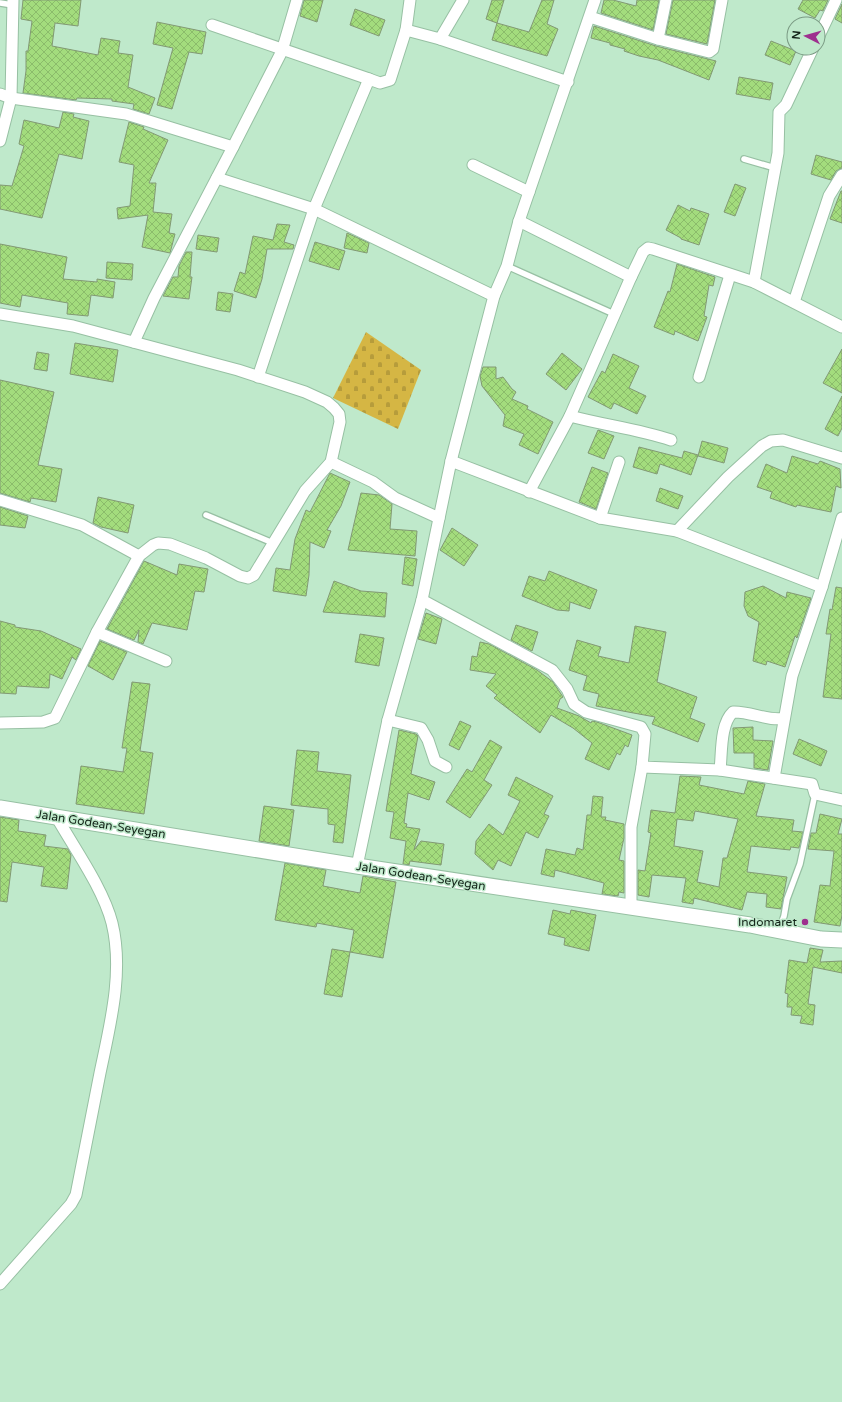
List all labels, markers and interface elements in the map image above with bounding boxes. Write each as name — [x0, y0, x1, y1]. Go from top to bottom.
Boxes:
north arrow — [786, 16, 826, 56]
text: N — [790, 30, 803, 40]
street label: Jalan Godean-Seyegan — [35, 807, 167, 841]
street label: Jalan Godean-Seyegan — [355, 859, 487, 893]
place label: Indomaret — [738, 915, 797, 929]
marker: Indomaret — [800, 917, 810, 927]

